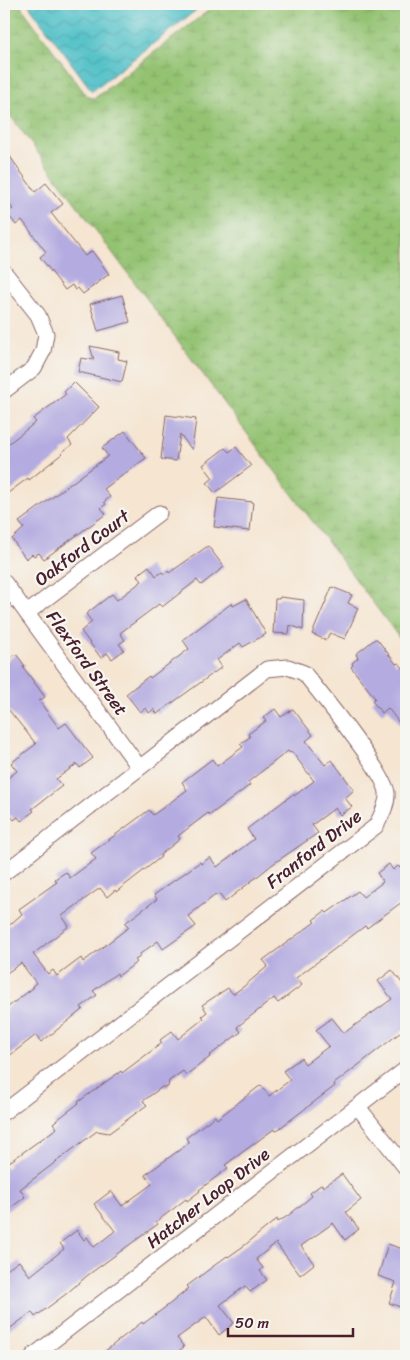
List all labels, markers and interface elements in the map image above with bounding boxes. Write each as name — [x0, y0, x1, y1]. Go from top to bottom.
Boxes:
street label: Oakford Court — [27, 501, 137, 595]
street label: Flexford Street — [38, 603, 137, 723]
street label: Franford Drive — [259, 801, 369, 897]
street label: Hatcher Loop Drive — [139, 1139, 277, 1257]
scale bar — [228, 1305, 352, 1337]
text: 50 m — [235, 1310, 270, 1336]

